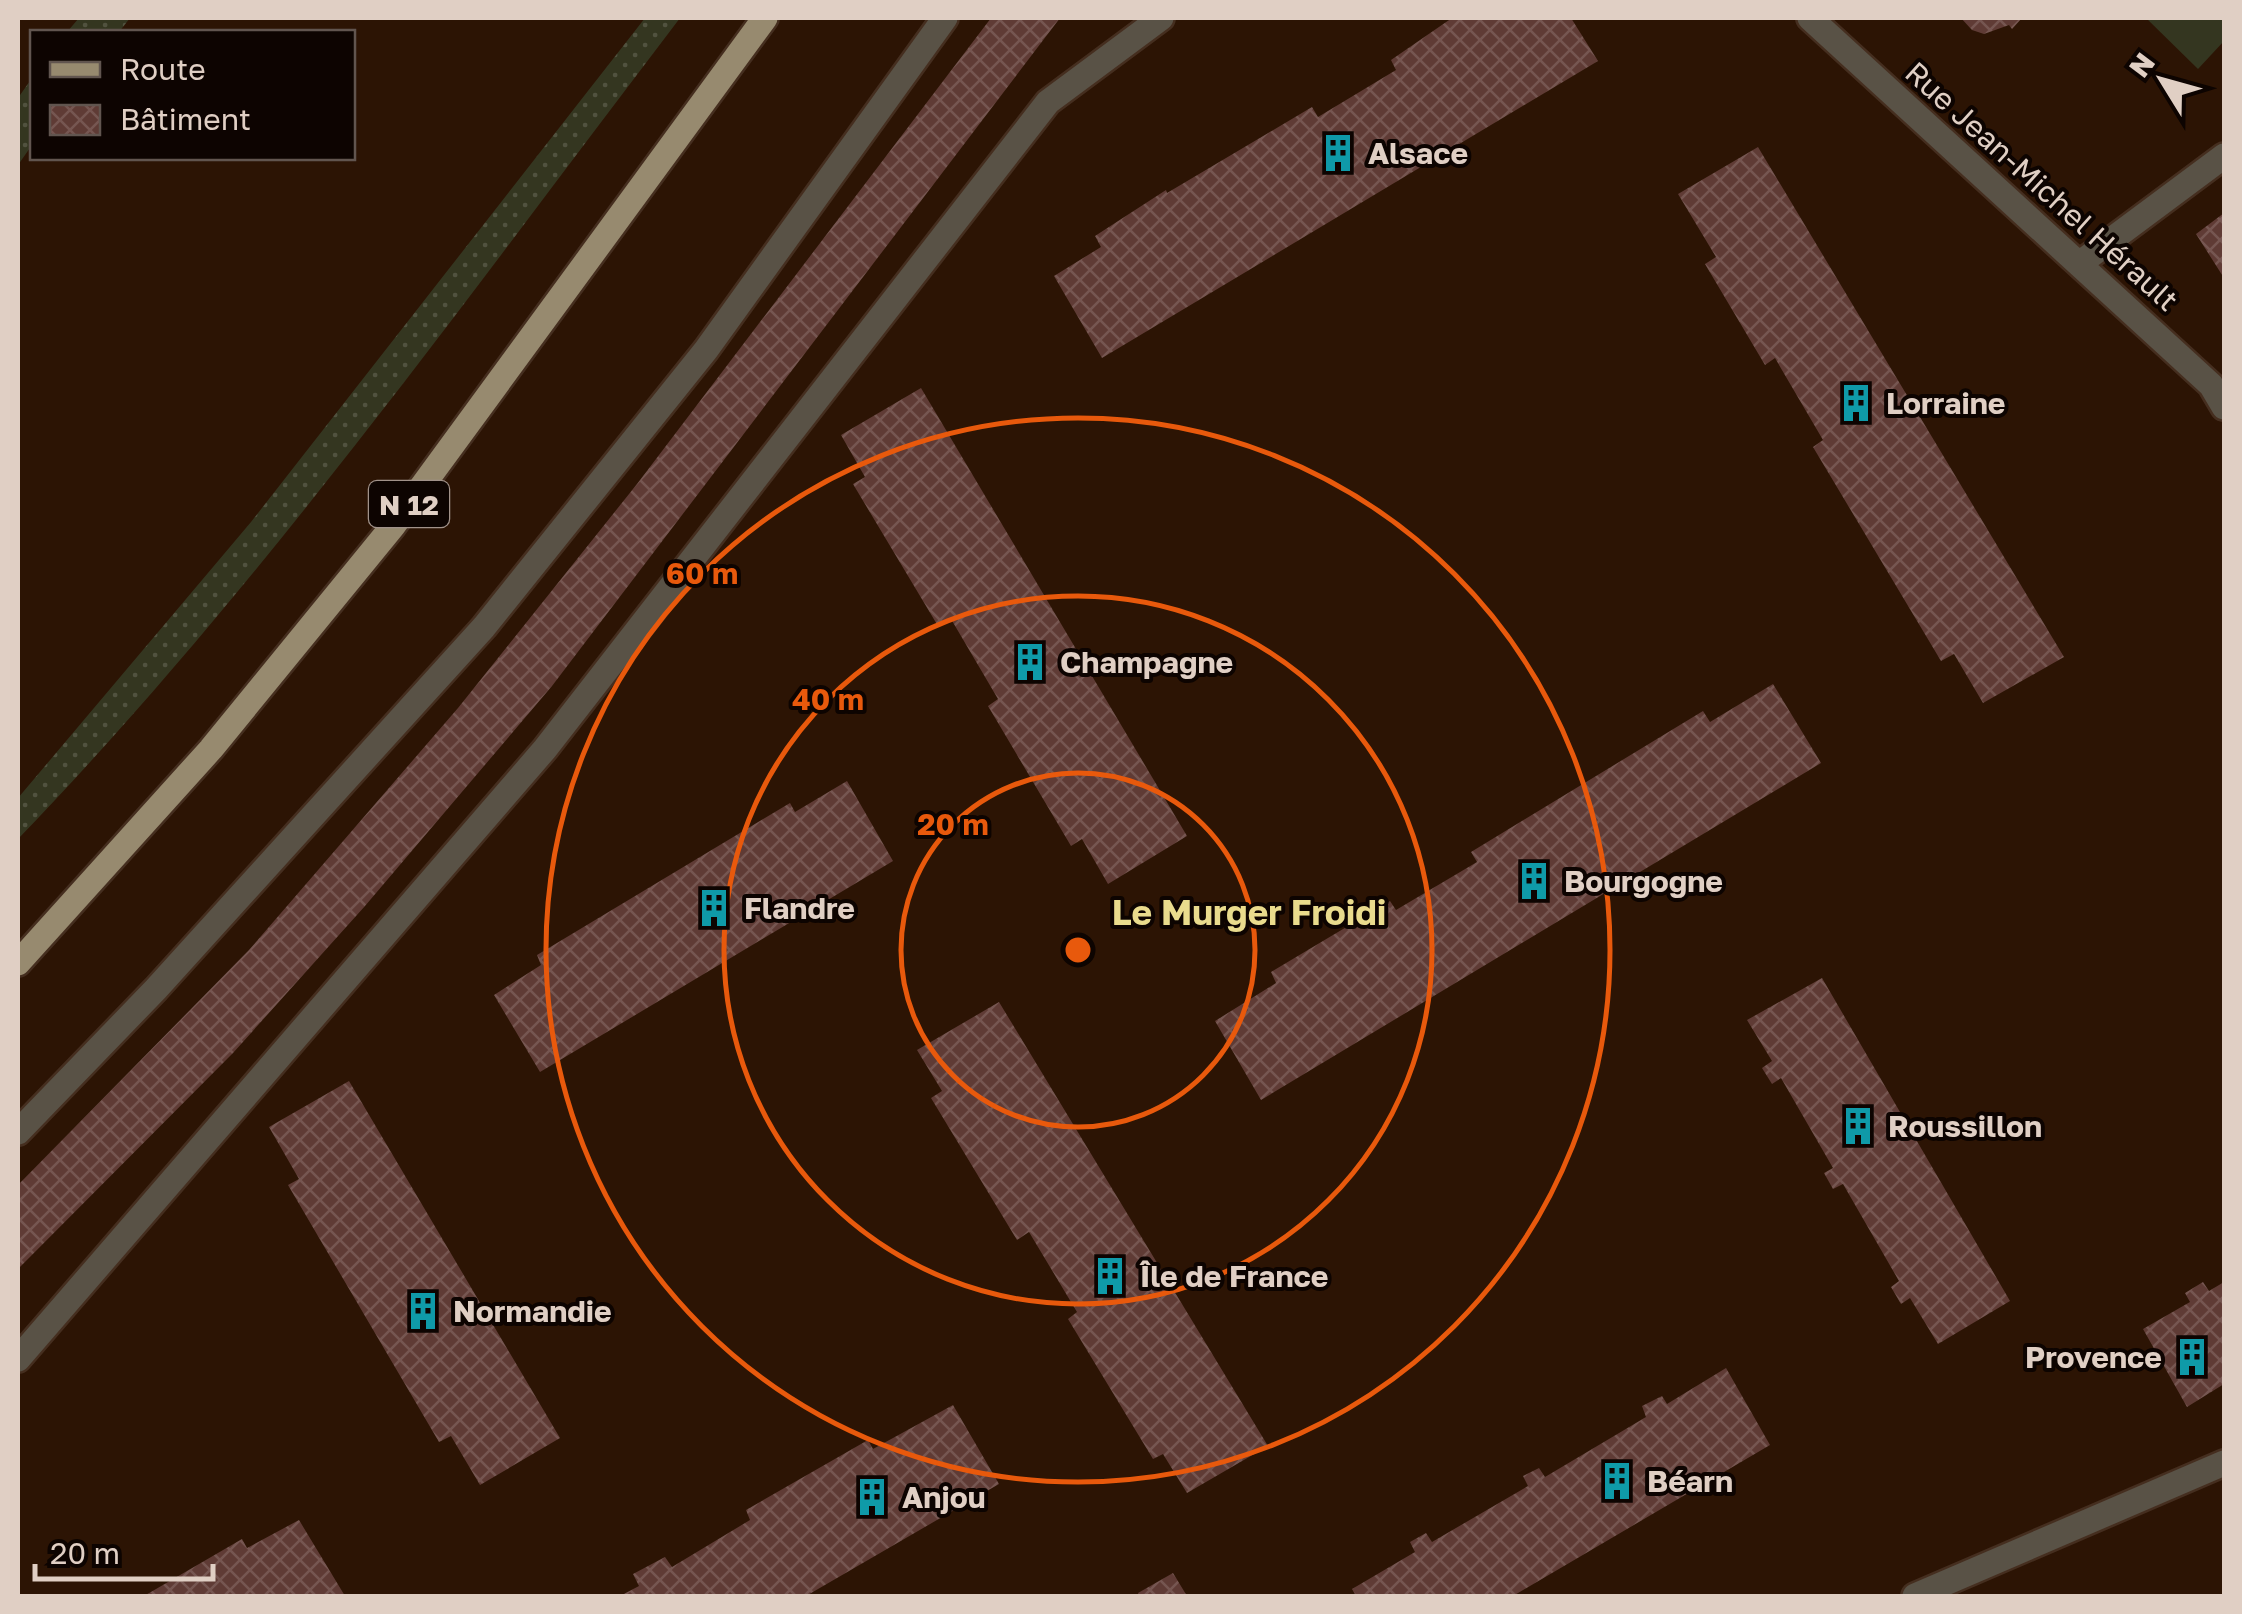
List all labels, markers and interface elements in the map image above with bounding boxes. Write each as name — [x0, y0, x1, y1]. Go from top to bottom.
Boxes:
legend — [30, 30, 355, 160]
north arrow — [2112, 30, 2212, 130]
text: N — [2122, 46, 2161, 83]
text: Route — [120, 51, 206, 87]
street label: Rue Jean-Michel Hérault — [1898, 54, 2186, 318]
text: Bâtiment — [120, 101, 251, 137]
building icon: Alsace — [1317, 132, 1359, 174]
place label: Alsace — [1368, 135, 1468, 171]
building icon: Lorraine — [1835, 382, 1877, 424]
place label: Lorraine — [1886, 385, 2006, 421]
road number: N 12 — [369, 481, 449, 527]
text: 60 m — [666, 555, 738, 591]
building icon: Champagne — [1009, 641, 1051, 683]
place label: Champagne — [1060, 644, 1233, 680]
text: 40 m — [792, 681, 864, 717]
text: 20 m — [917, 806, 989, 842]
building icon: Bourgogne — [1513, 860, 1555, 902]
place label: Bourgogne — [1564, 863, 1723, 899]
building icon: Flandre — [693, 887, 735, 929]
place label: Flandre — [744, 890, 855, 926]
district label: Le Murger Froidi — [1112, 891, 1386, 933]
centre of rings — [1060, 932, 1096, 968]
building icon: Roussillon — [1837, 1105, 1879, 1147]
place label: Roussillon — [1888, 1108, 2042, 1144]
building icon: Île de France — [1089, 1255, 1131, 1297]
place label: Île de France — [1139, 1258, 1329, 1294]
building icon: Normandie — [402, 1290, 444, 1332]
place label: Normandie — [453, 1293, 612, 1329]
building icon: Provence — [2171, 1336, 2213, 1378]
place label: Provence — [2025, 1339, 2162, 1375]
building icon: Béarn — [1596, 1460, 1638, 1502]
place label: Béarn — [1647, 1463, 1733, 1499]
building icon: Anjou — [851, 1476, 893, 1518]
place label: Anjou — [902, 1479, 986, 1515]
scale bar — [35, 1519, 212, 1581]
text: 20 m — [50, 1535, 120, 1571]

